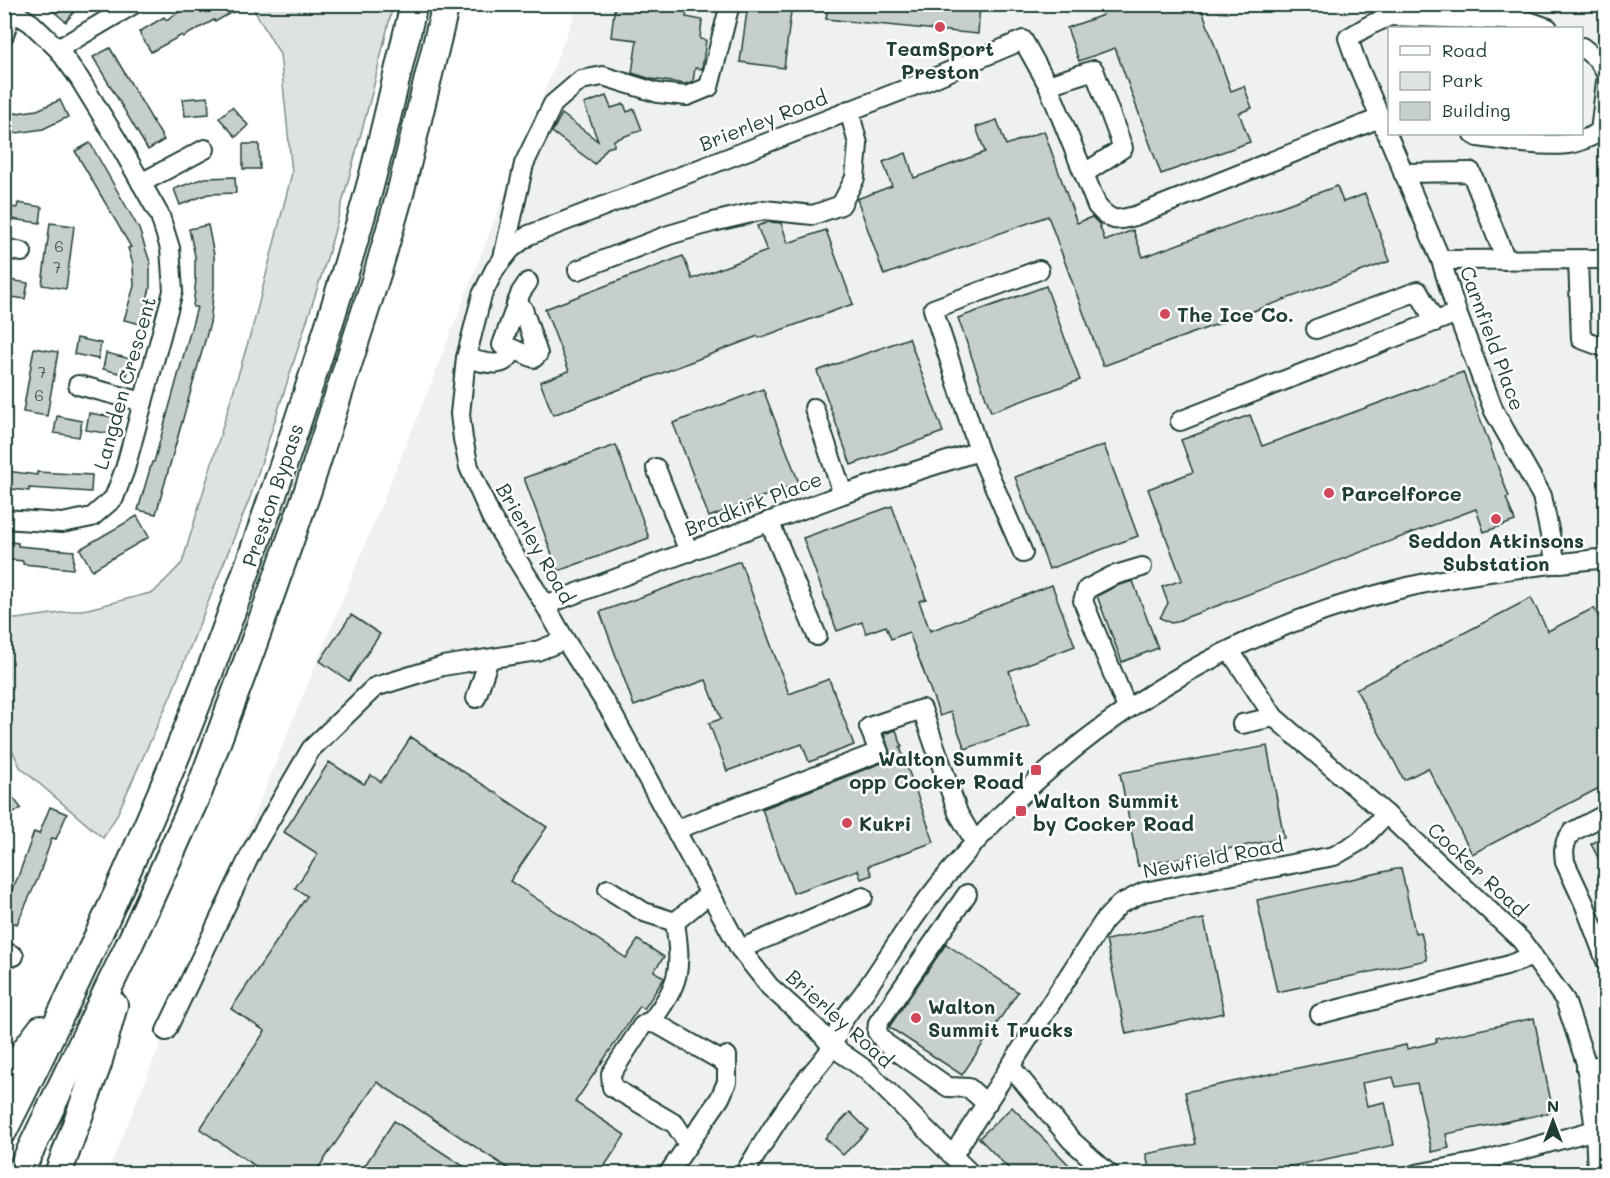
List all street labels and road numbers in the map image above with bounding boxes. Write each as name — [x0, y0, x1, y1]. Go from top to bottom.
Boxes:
street label: Brierley Road — [695, 84, 831, 156]
street label: Carnfield Place — [1455, 262, 1531, 414]
street label: Langden Crescent — [87, 294, 161, 472]
street label: Preston Bypass — [235, 420, 309, 570]
street label: Bradkirk Place — [681, 465, 825, 541]
street label: Brierley Road — [491, 478, 581, 608]
street label: Cocker Road — [1423, 816, 1533, 922]
street label: Newfield Road — [1140, 831, 1286, 883]
street label: Brierley Road — [781, 963, 899, 1073]

